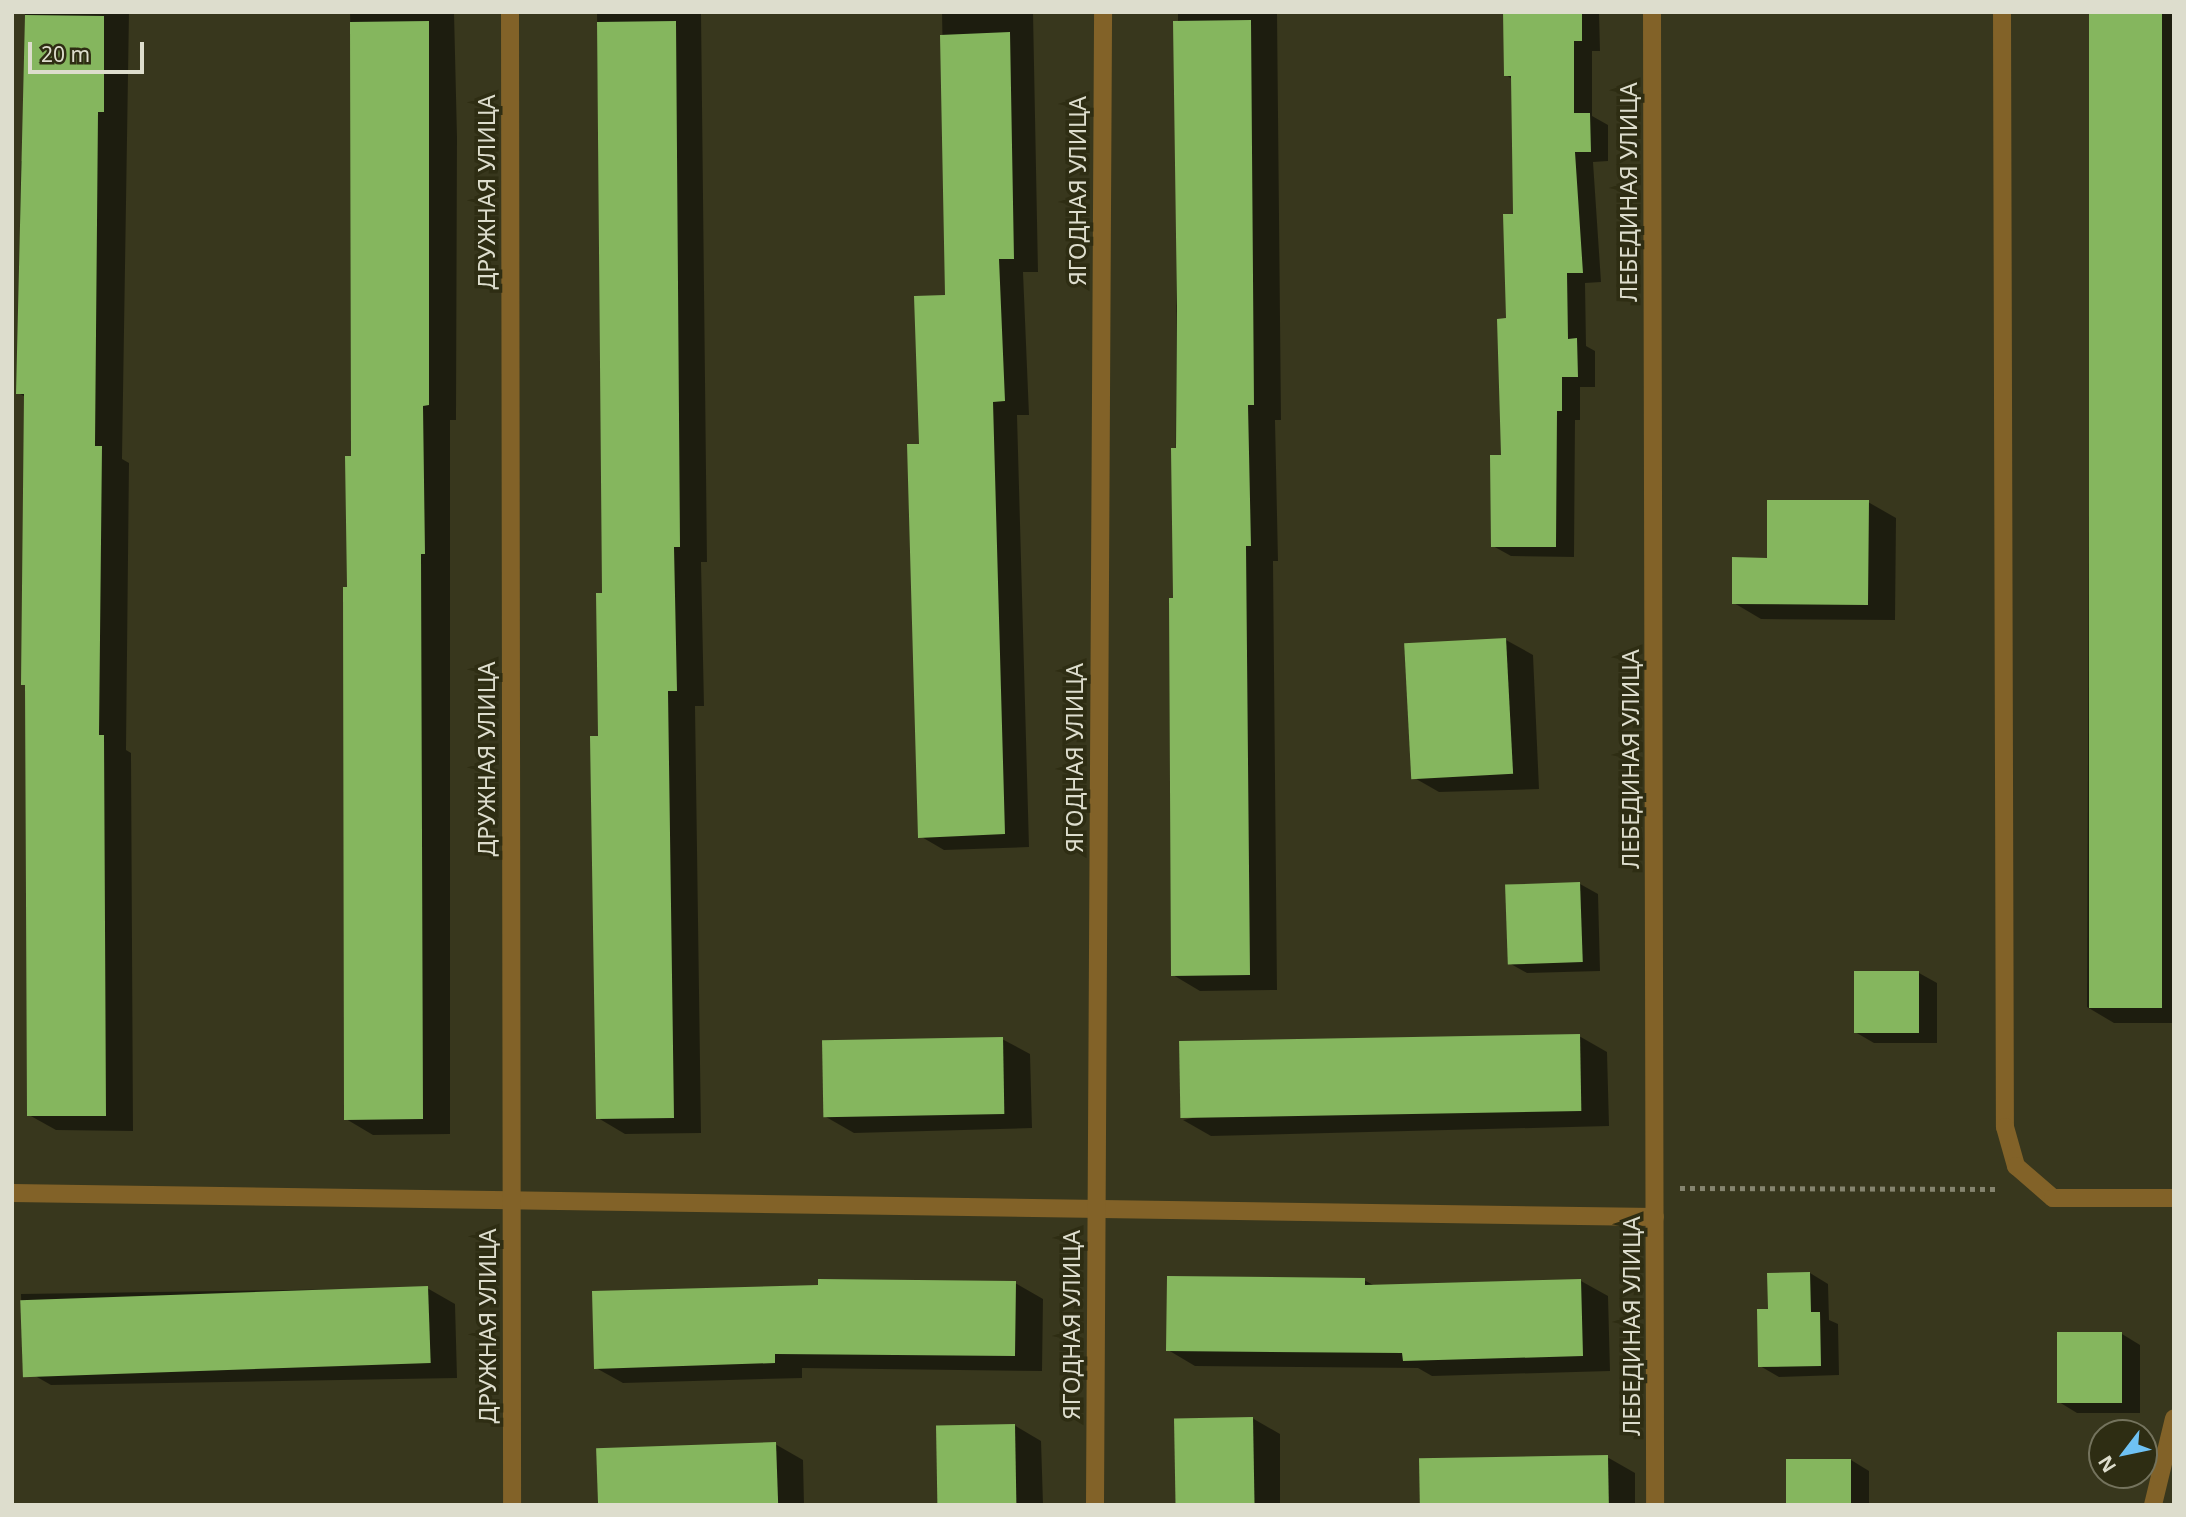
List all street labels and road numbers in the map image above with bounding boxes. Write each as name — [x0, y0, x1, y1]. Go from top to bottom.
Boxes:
street label: ЛЕБЕДИНАЯ УЛИЦА — [1614, 82, 1642, 302]
street label: ДРУЖНАЯ УЛИЦА — [472, 95, 500, 289]
street label: ЯГОДНАЯ УЛИЦА — [1063, 96, 1091, 286]
street label: ЛЕБЕДИНАЯ УЛИЦА — [1616, 649, 1644, 869]
street label: ДРУЖНАЯ УЛИЦА — [472, 662, 500, 856]
street label: ЯГОДНАЯ УЛИЦА — [1060, 663, 1088, 853]
street label: ЛЕБЕДИНАЯ УЛИЦА — [1617, 1216, 1645, 1436]
street label: ДРУЖНАЯ УЛИЦА — [473, 1229, 501, 1423]
street label: ЯГОДНАЯ УЛИЦА — [1057, 1230, 1085, 1420]

